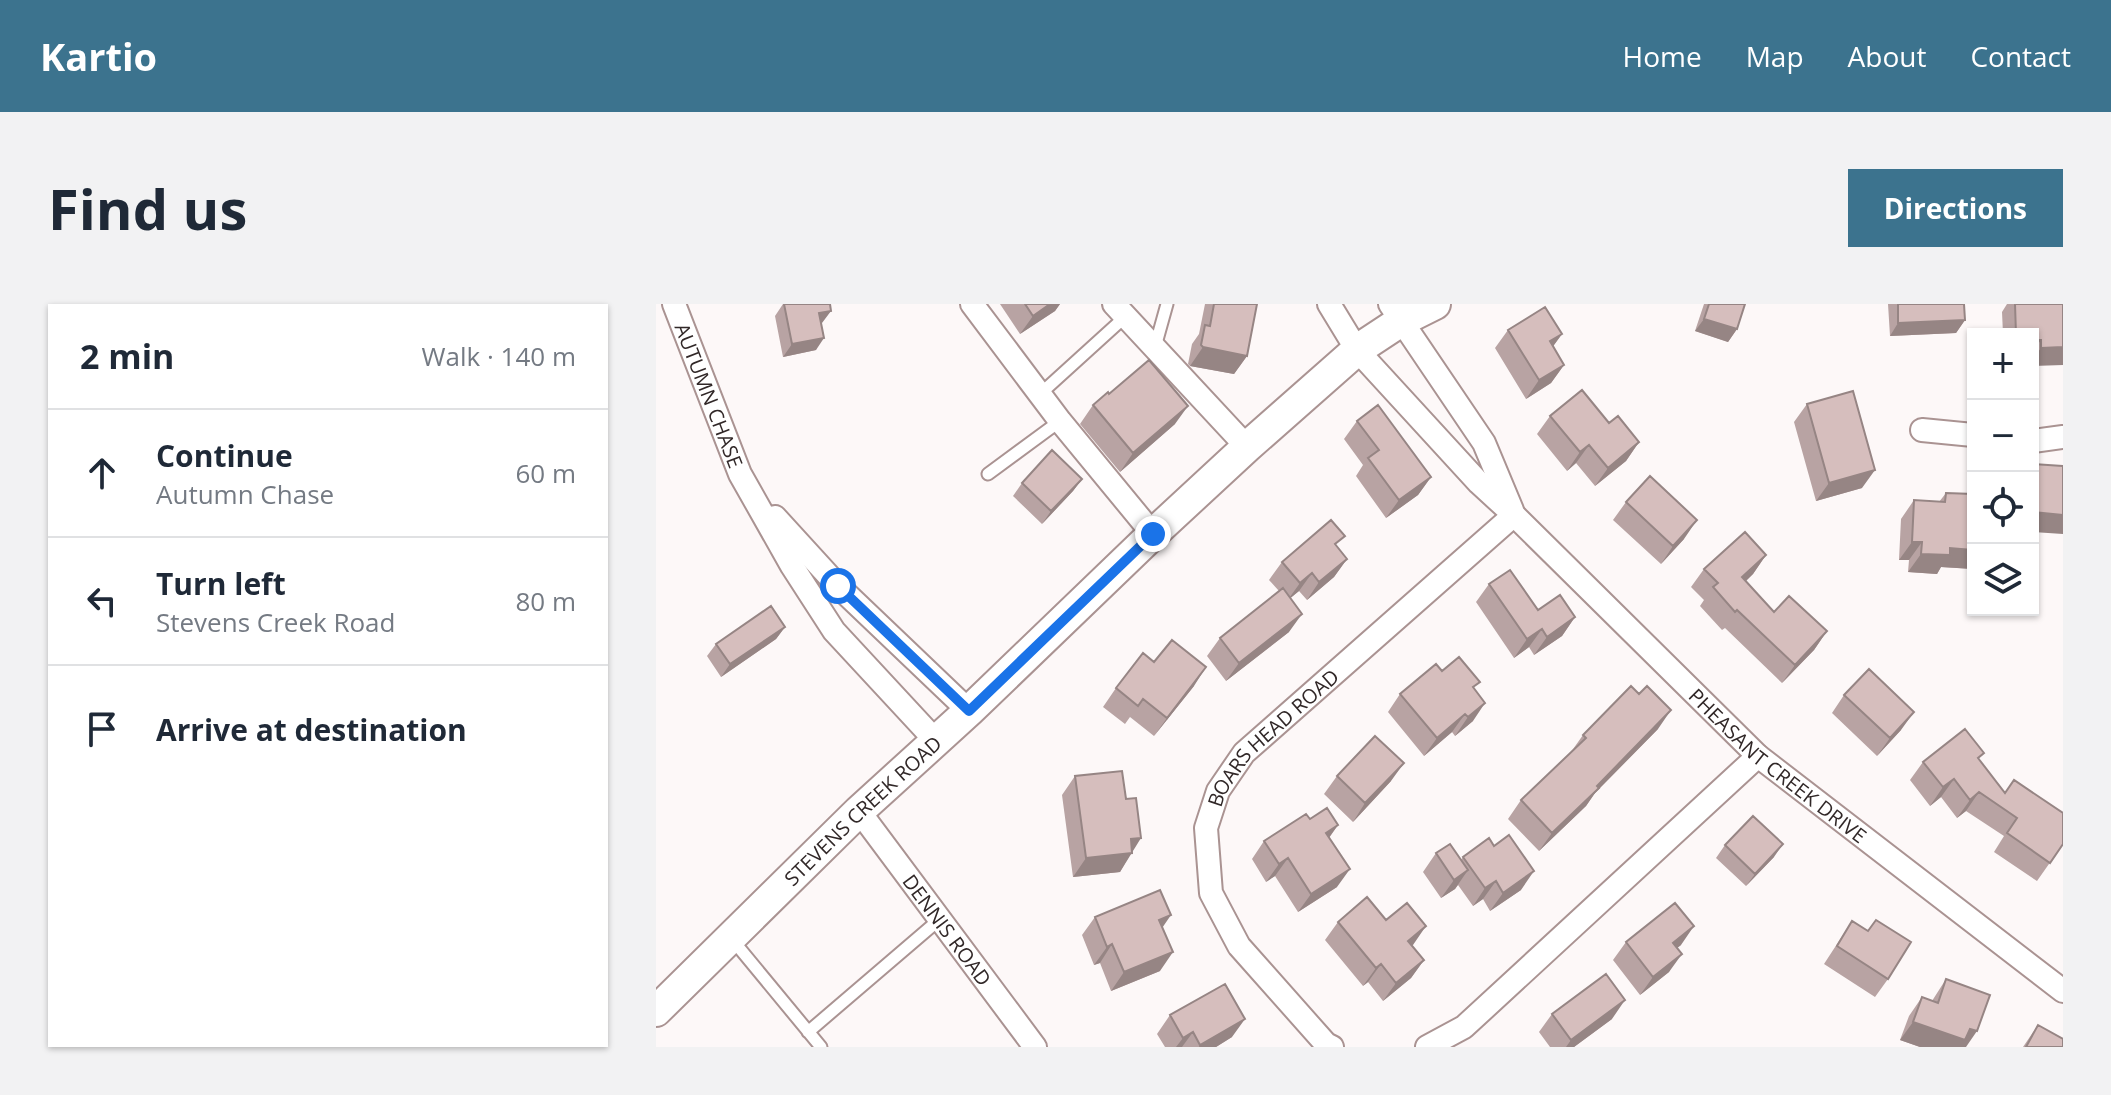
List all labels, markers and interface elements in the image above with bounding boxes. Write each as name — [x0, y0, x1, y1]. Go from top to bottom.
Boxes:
text: Kartio — [40, 30, 157, 82]
text: Home — [1623, 37, 1702, 75]
text: Map — [1746, 37, 1804, 75]
text: About — [1848, 37, 1926, 75]
text: Contact — [1970, 37, 2071, 75]
button: Directions — [1848, 169, 2063, 247]
text: Find us — [48, 170, 247, 246]
street label: AUTUMN CHASE — [669, 319, 750, 472]
map controls — [1967, 328, 2039, 616]
button: + — [1967, 328, 2039, 400]
text: 2 min — [80, 333, 174, 379]
text: Walk · 140 m — [422, 338, 576, 374]
button: − — [1967, 400, 2039, 472]
text: Continue — [156, 435, 293, 476]
icon: ahead — [80, 451, 124, 495]
text: 60 m — [515, 455, 576, 491]
button: locate — [1967, 472, 2039, 544]
text: Autumn Chase — [156, 476, 334, 512]
route end — [1135, 516, 1171, 552]
button: layers — [1967, 544, 2039, 616]
text: Turn left — [156, 563, 286, 604]
route start — [820, 568, 856, 604]
icon: left — [80, 579, 124, 623]
text: 80 m — [515, 583, 576, 619]
text: Stevens Creek Road — [156, 604, 395, 640]
street label: BOARS HEAD ROAD — [1200, 662, 1344, 810]
street label: PHEASANT CREEK DRIVE — [1683, 682, 1872, 849]
icon: arrive — [80, 707, 124, 751]
text: Arrive at destination — [156, 709, 467, 750]
street label: STEVENS CREEK ROAD — [778, 729, 947, 891]
street label: DENNIS ROAD — [897, 868, 998, 991]

